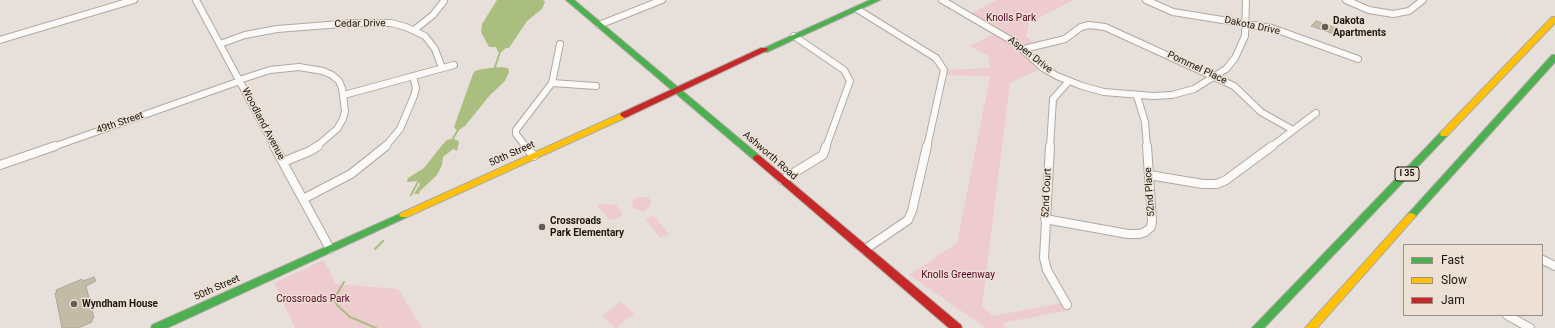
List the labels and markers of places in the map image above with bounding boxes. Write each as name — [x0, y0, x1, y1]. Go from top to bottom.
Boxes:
place label: Dakota Apartments — [1333, 15, 1386, 38]
marker: Dakota Apartments — [1320, 22, 1330, 32]
place label: Crossroads Park Elementary — [550, 215, 624, 238]
marker: Crossroads Park Elementary — [537, 222, 547, 232]
place label: Wyndham House — [82, 298, 158, 310]
marker: Wyndham House — [69, 299, 79, 309]

